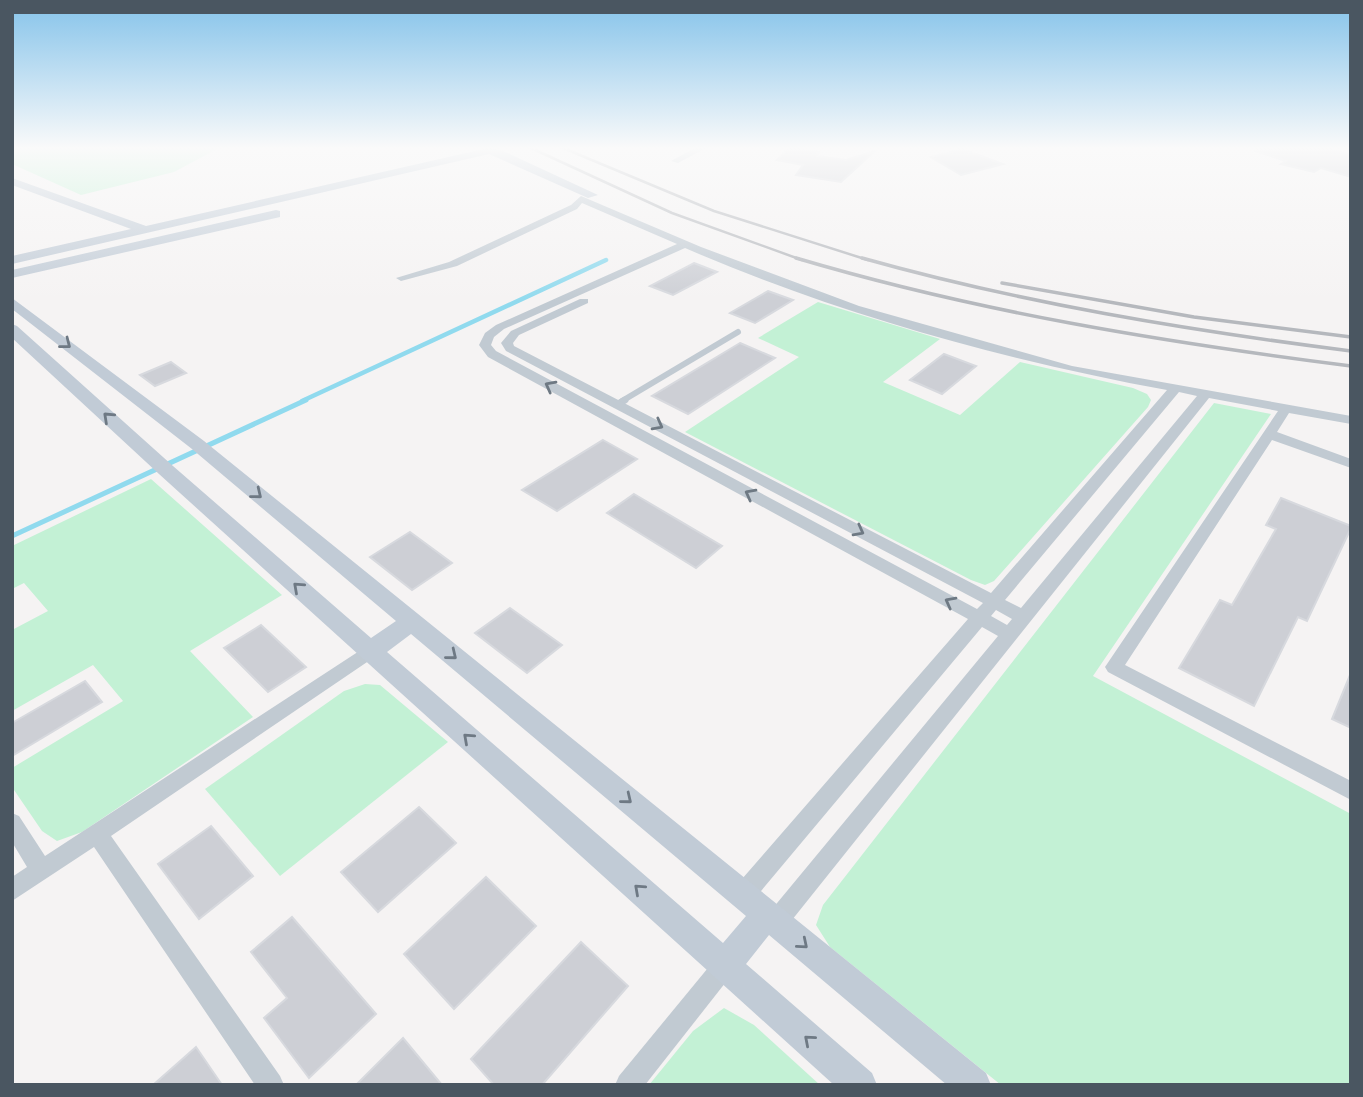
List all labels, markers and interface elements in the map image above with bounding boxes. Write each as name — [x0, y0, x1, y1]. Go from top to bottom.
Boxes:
one-way arrow — [59, 335, 71, 348]
one-way arrow — [544, 381, 557, 394]
one-way arrow — [103, 413, 116, 426]
one-way arrow — [651, 417, 663, 430]
one-way arrow — [249, 486, 262, 499]
one-way arrow — [745, 489, 757, 502]
one-way arrow — [852, 522, 864, 536]
one-way arrow — [293, 583, 306, 595]
one-way arrow — [945, 596, 957, 610]
one-way arrow — [444, 646, 456, 659]
one-way arrow — [463, 734, 476, 746]
one-way arrow — [619, 791, 632, 803]
one-way arrow — [634, 885, 647, 897]
one-way arrow — [794, 936, 807, 948]
one-way arrow — [804, 1035, 817, 1048]

